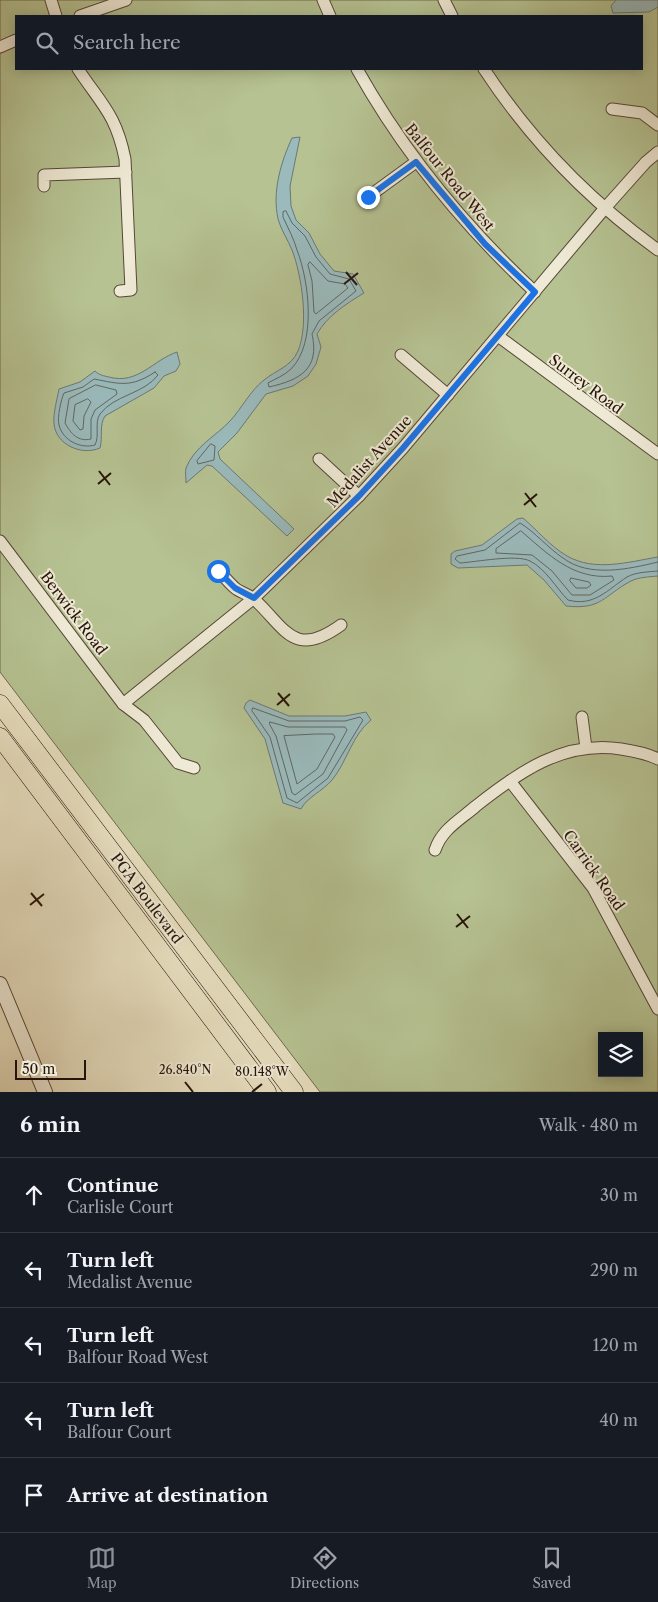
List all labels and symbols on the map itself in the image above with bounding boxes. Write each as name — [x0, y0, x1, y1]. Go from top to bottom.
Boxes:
street label: Balfour Road West — [401, 120, 499, 235]
route end — [357, 186, 380, 209]
street label: Surrey Road — [545, 350, 627, 418]
street label: Medalist Avenue — [323, 411, 415, 511]
route start — [207, 560, 230, 583]
street label: Berwick Road — [36, 568, 112, 658]
street label: Carrick Road — [559, 826, 629, 914]
street label: PGA Boulevard — [107, 849, 187, 947]
scale bar — [15, 1057, 86, 1080]
text: 26.840°N — [159, 1062, 211, 1077]
text: 80.148°W — [235, 1064, 290, 1079]

